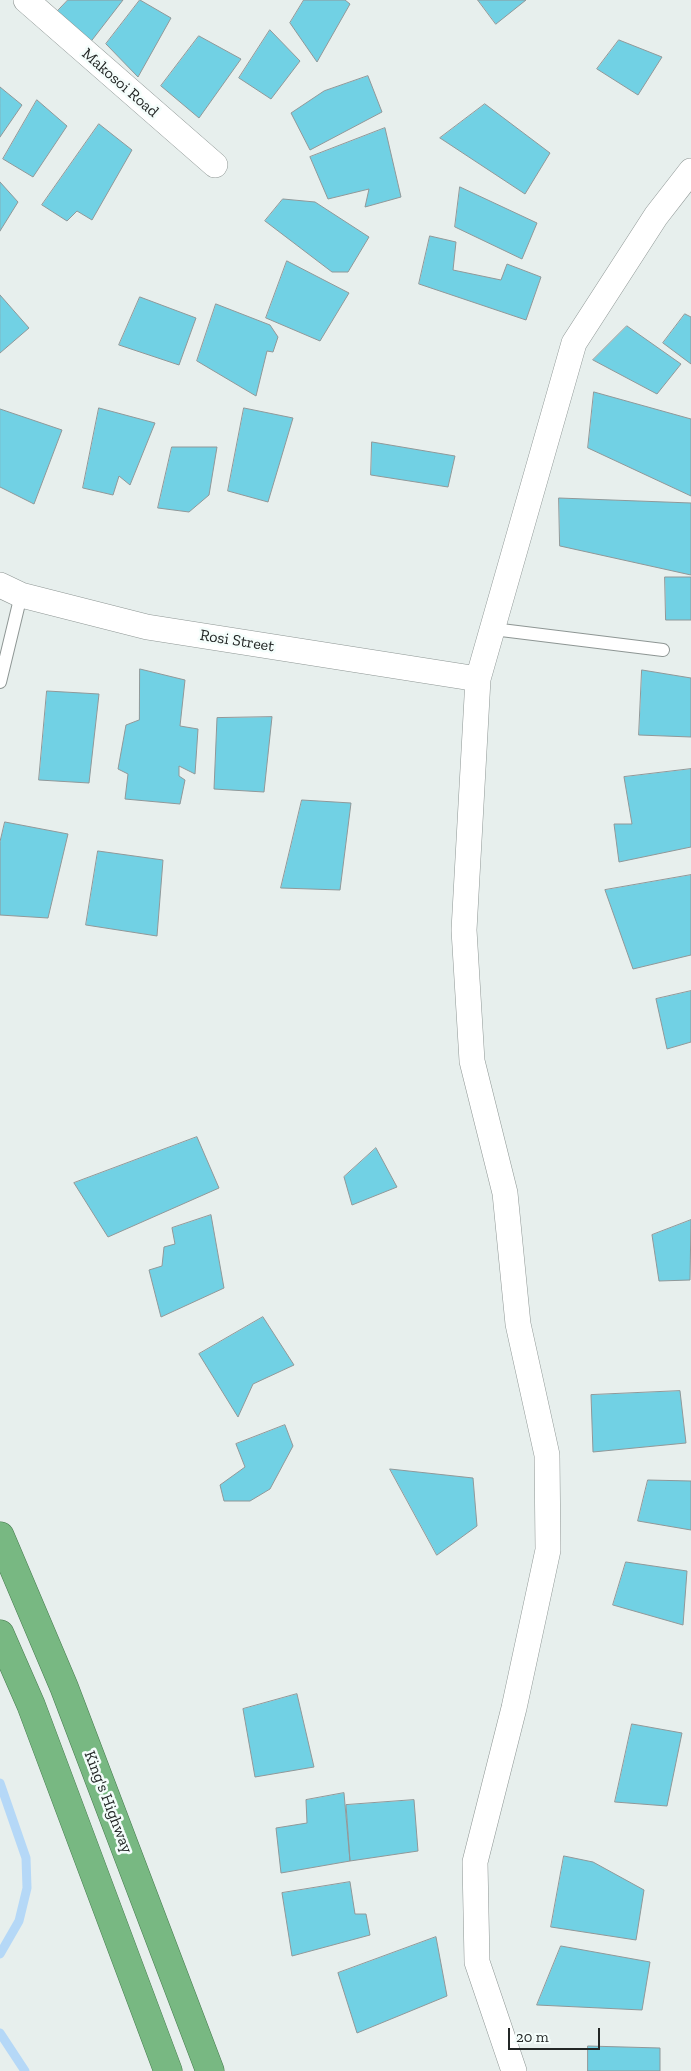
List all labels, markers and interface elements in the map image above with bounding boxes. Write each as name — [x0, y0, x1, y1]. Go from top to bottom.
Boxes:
street label: Makosoi Road — [78, 44, 162, 122]
street label: Rosi Street — [198, 626, 276, 656]
street label: King's Highway — [80, 1748, 136, 1856]
scale bar — [511, 2018, 604, 2050]
text: 20 m — [516, 2028, 549, 2046]

